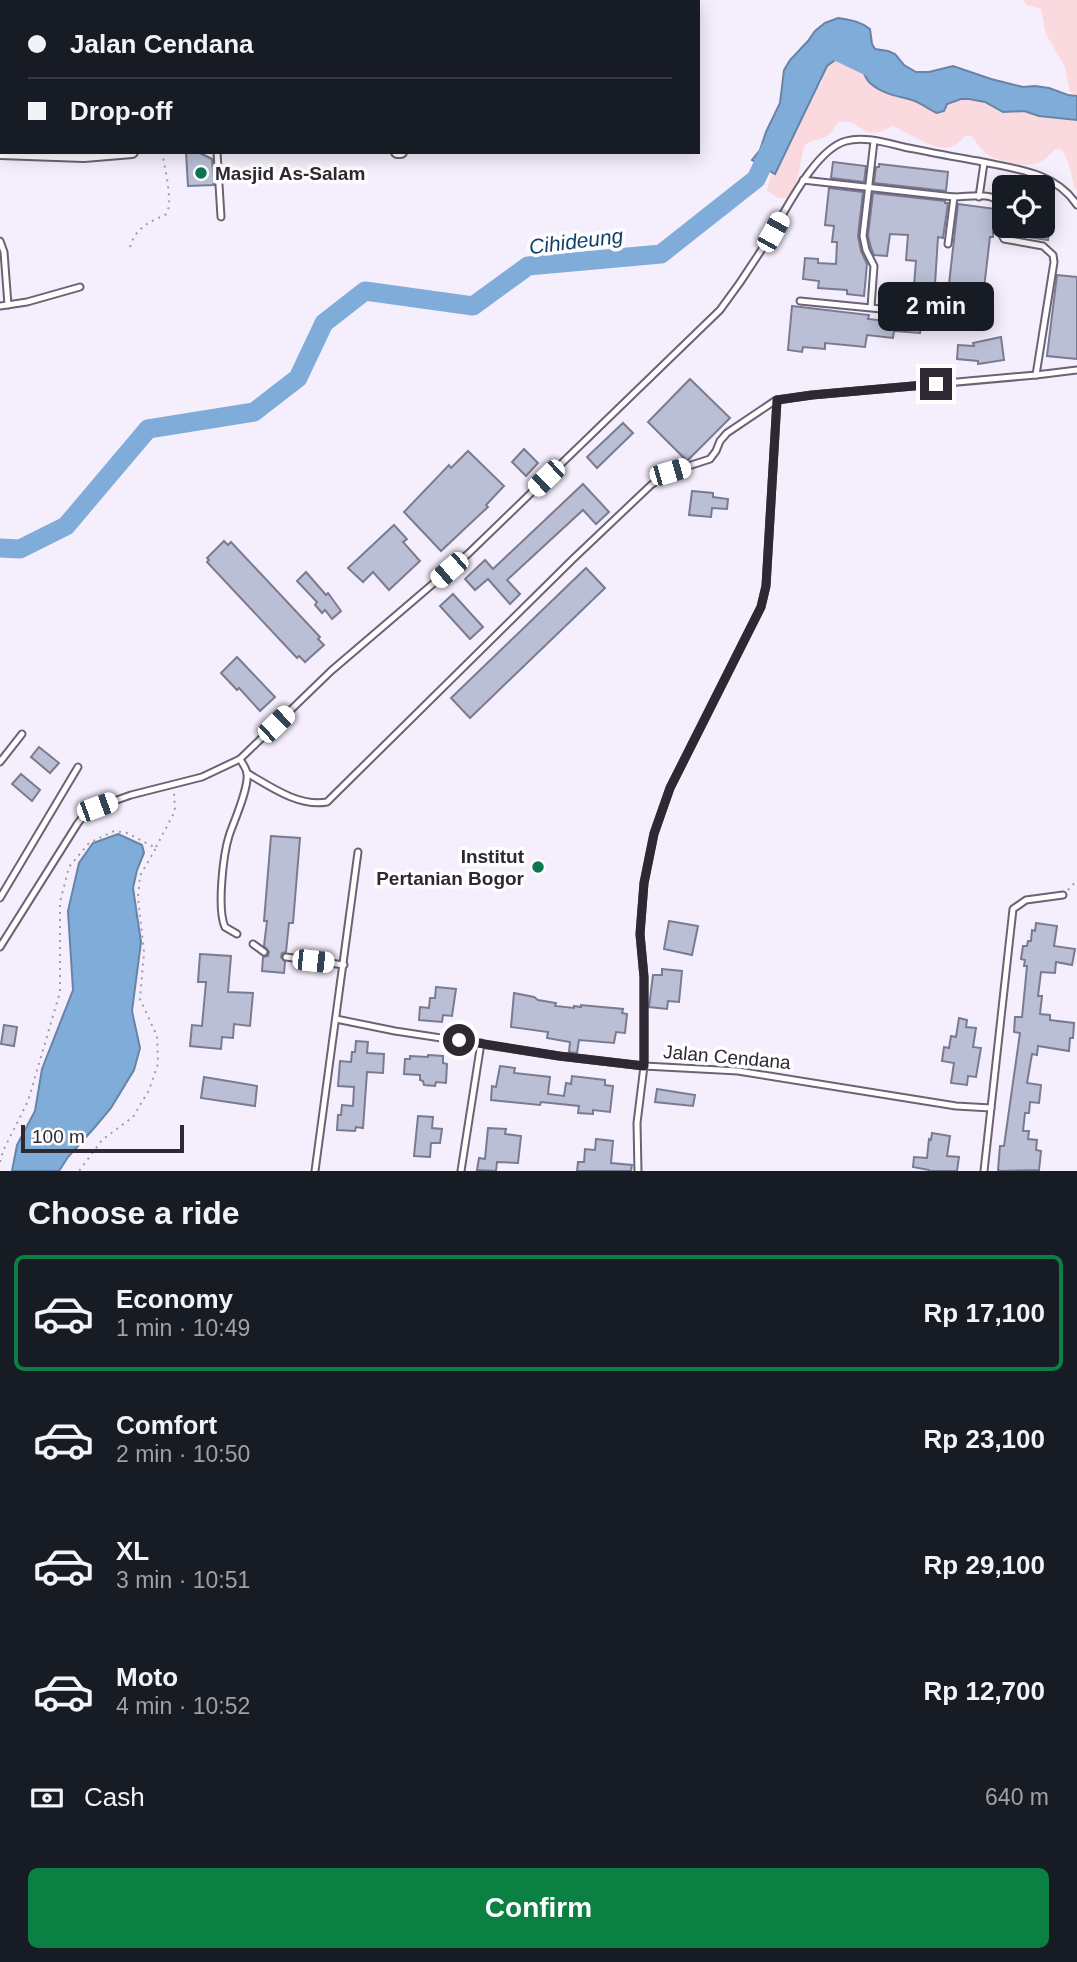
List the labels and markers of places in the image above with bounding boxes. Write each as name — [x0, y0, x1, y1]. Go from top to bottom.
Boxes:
place label: Masjid As-Salam — [215, 163, 365, 184]
marker: Masjid As-Salam — [193, 165, 209, 181]
place label: Institut Pertanian Bogor — [376, 846, 525, 889]
marker: Institut Pertanian Bogor — [530, 859, 546, 875]

